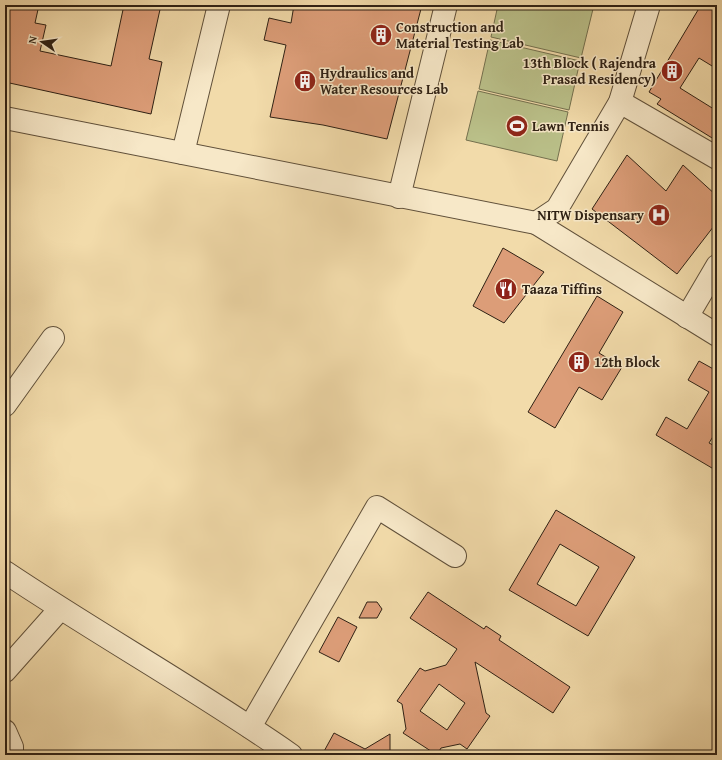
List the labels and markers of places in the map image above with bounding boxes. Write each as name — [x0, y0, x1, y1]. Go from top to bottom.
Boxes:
place label: Construction and Material Testing Lab — [396, 17, 524, 53]
building icon: Construction and Material Testing Lab — [368, 22, 394, 48]
place label: 13th Block ( Rajendra Prasad Residency) — [523, 53, 657, 89]
building icon: 13th Block ( Rajendra Prasad Residency) — [659, 58, 685, 84]
place label: Hydraulics and Water Resources Lab — [320, 63, 448, 99]
building icon: Hydraulics and Water Resources Lab — [292, 68, 318, 94]
sports icon: Lawn Tennis — [504, 113, 530, 139]
place label: Lawn Tennis — [532, 116, 609, 136]
hospital icon: NITW Dispensary — [646, 202, 672, 228]
place label: NITW Dispensary — [537, 205, 645, 225]
restaurant icon: Taaza Tiffins — [493, 276, 519, 302]
place label: Taaza Tiffins — [522, 279, 602, 299]
building icon: 12th Block — [566, 349, 592, 375]
place label: 12th Block — [594, 352, 661, 372]

